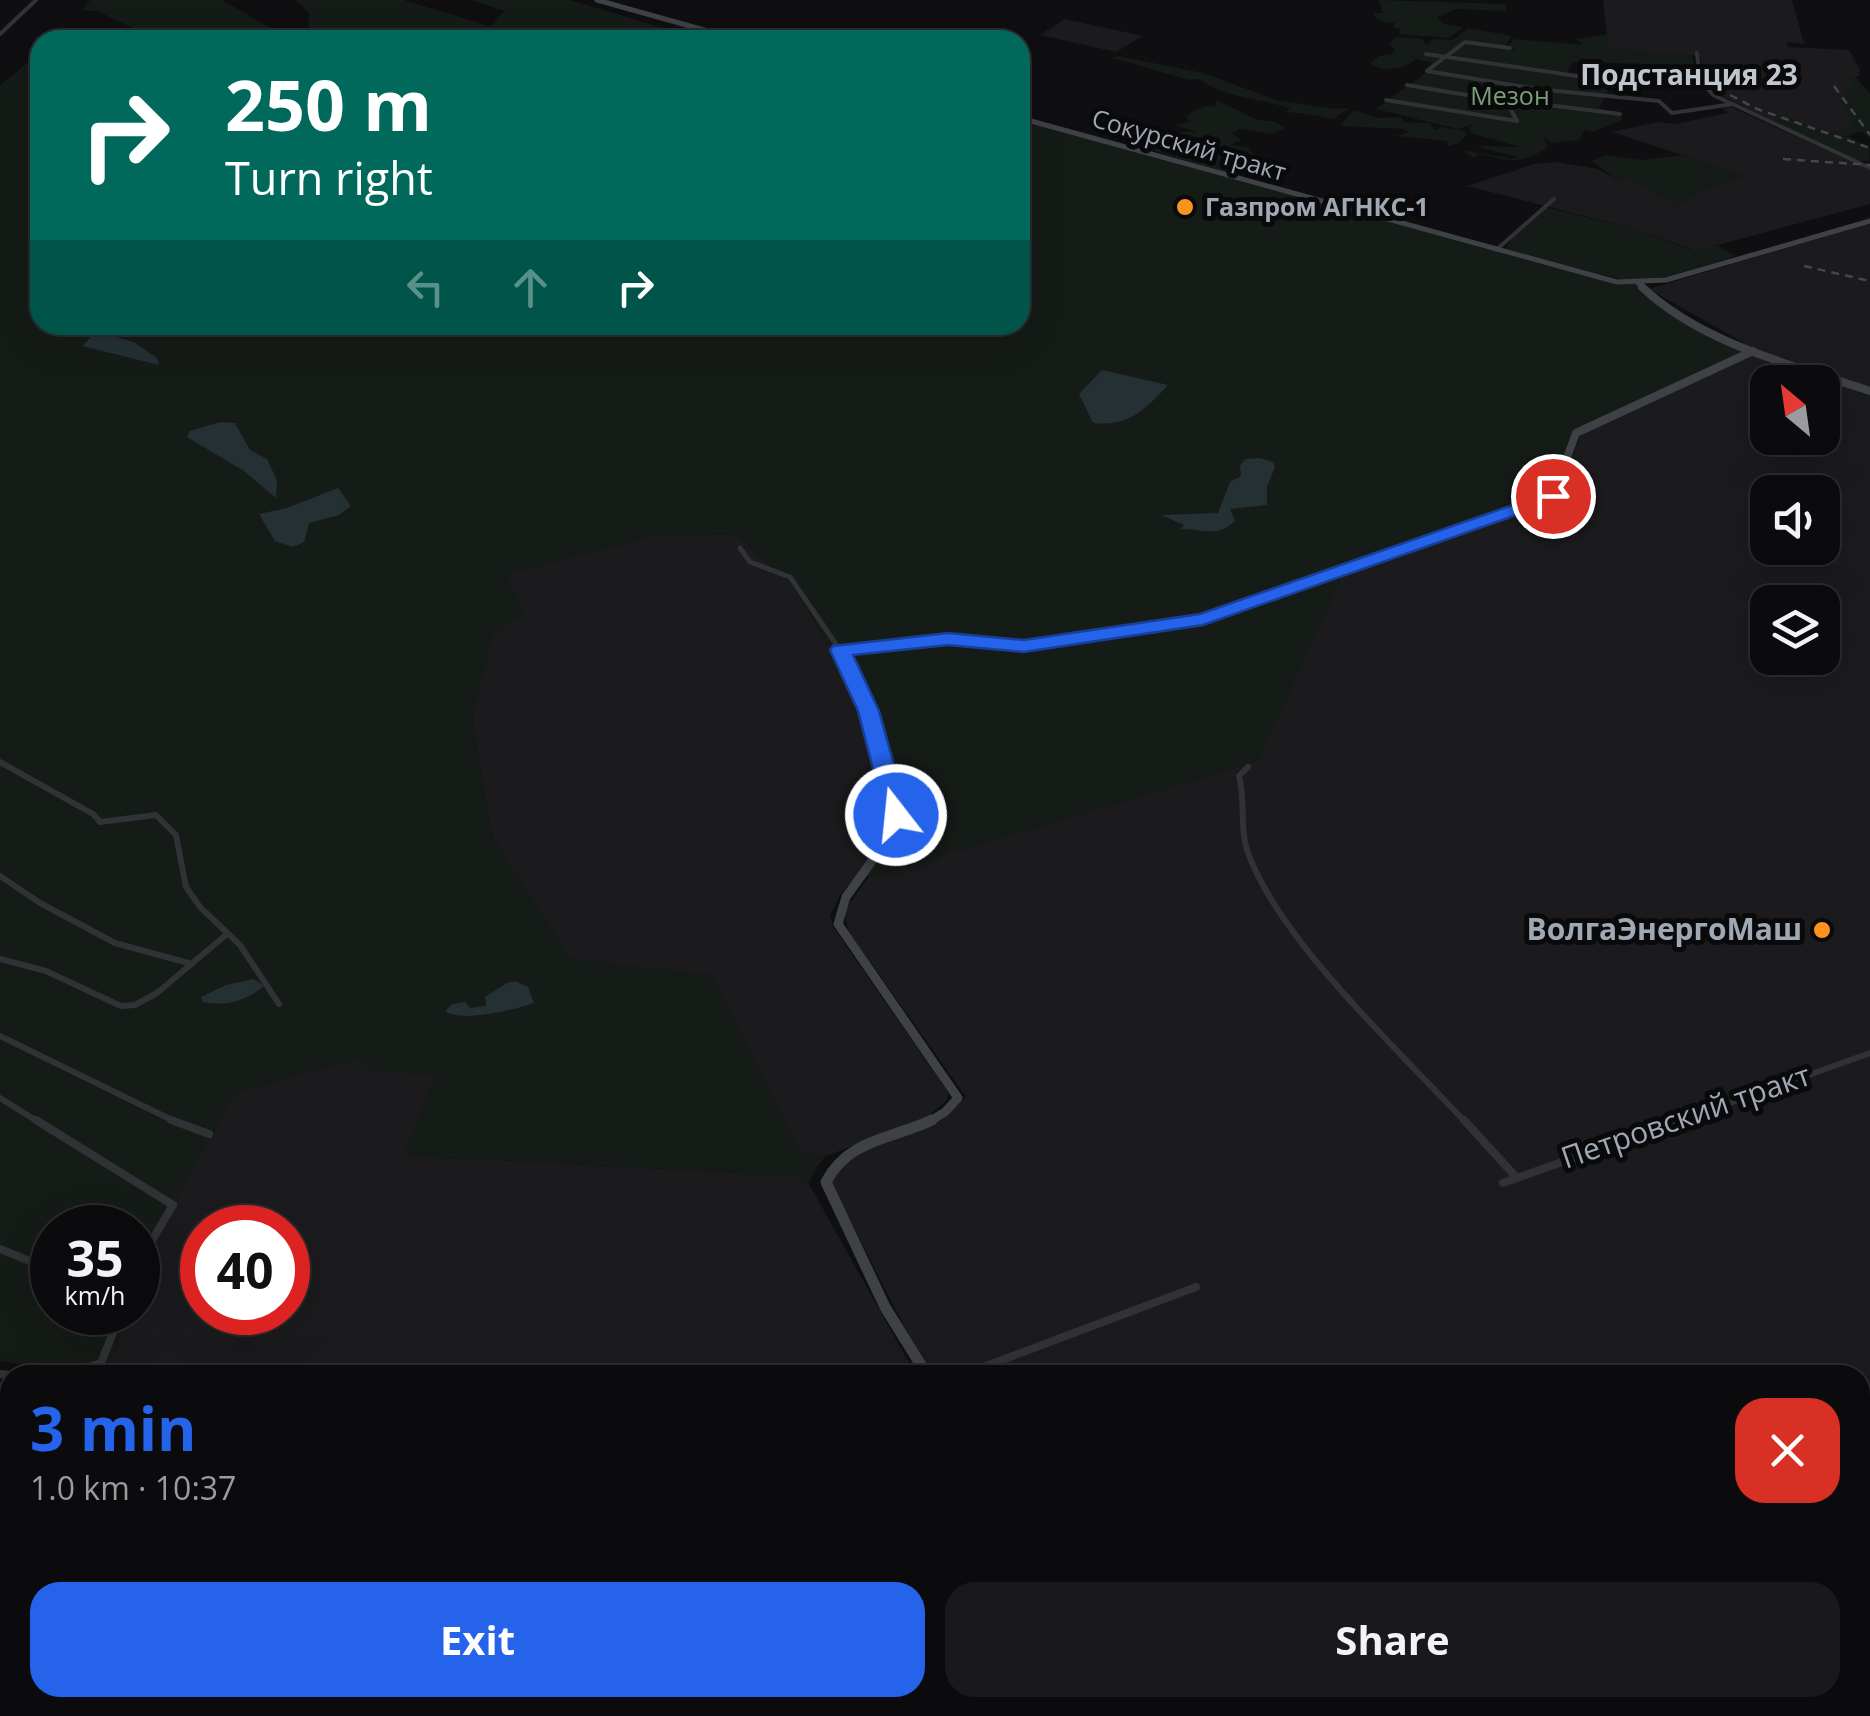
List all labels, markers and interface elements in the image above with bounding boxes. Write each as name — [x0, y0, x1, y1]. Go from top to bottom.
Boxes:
district label: Подстанция 23 — [1580, 55, 1798, 93]
text: 250 m — [225, 56, 432, 152]
icon: right — [60, 70, 190, 200]
park label: Мезон — [1470, 78, 1550, 112]
street label: Сокурский тракт — [1088, 100, 1290, 188]
text: Turn right — [225, 147, 433, 208]
place label: Газпром АГНКС-1 — [1205, 189, 1429, 223]
marker: Газпром АГНКС-1 — [1174, 196, 1196, 218]
icon: left — [398, 260, 453, 315]
icon: ahead — [503, 260, 558, 315]
icon: right — [608, 260, 663, 315]
north arrow — [1750, 365, 1840, 455]
map controls — [1750, 365, 1840, 675]
pin — [1511, 454, 1596, 539]
icon: arrive — [1526, 469, 1581, 524]
button: sound — [1750, 475, 1840, 565]
button: layers — [1750, 585, 1840, 675]
position arrow — [844, 763, 948, 867]
place label: ВолгаЭнергоМаш — [1527, 908, 1802, 949]
marker: ВолгаЭнергоМаш — [1811, 919, 1833, 941]
street label: Петровский тракт — [1555, 1054, 1816, 1177]
speed limit sign: 40 — [180, 1205, 310, 1335]
text: 35 — [66, 1224, 124, 1292]
text: km/h — [65, 1278, 125, 1312]
text: 3 min — [30, 1387, 197, 1469]
button: close — [1735, 1398, 1840, 1503]
text: 1.0 km · 10:37 — [30, 1466, 236, 1509]
button: Exit — [30, 1582, 925, 1697]
button: Share — [945, 1582, 1840, 1697]

